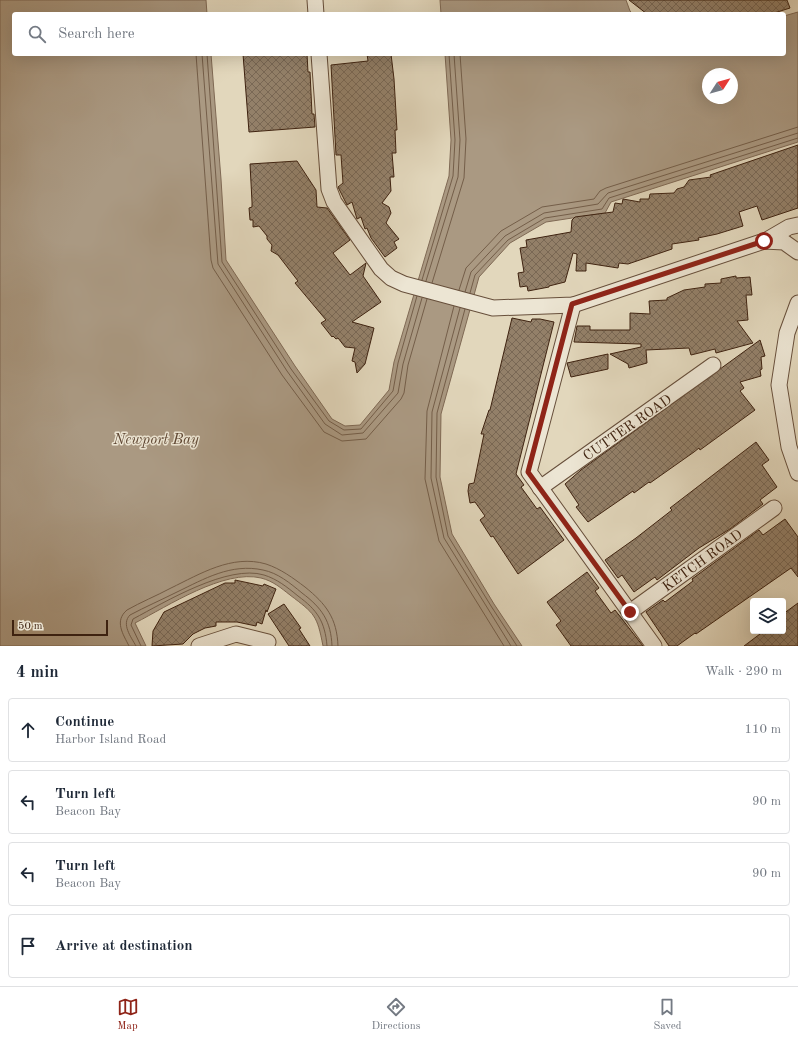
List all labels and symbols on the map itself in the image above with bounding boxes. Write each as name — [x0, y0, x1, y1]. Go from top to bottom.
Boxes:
north arrow — [702, 68, 738, 104]
route start — [755, 232, 773, 250]
street label: CUTTER ROAD — [581, 392, 674, 464]
water label: Newport Bay — [112, 433, 199, 448]
street label: KETCH ROAD — [660, 527, 745, 594]
route end — [621, 603, 639, 621]
scale bar — [12, 618, 108, 637]

